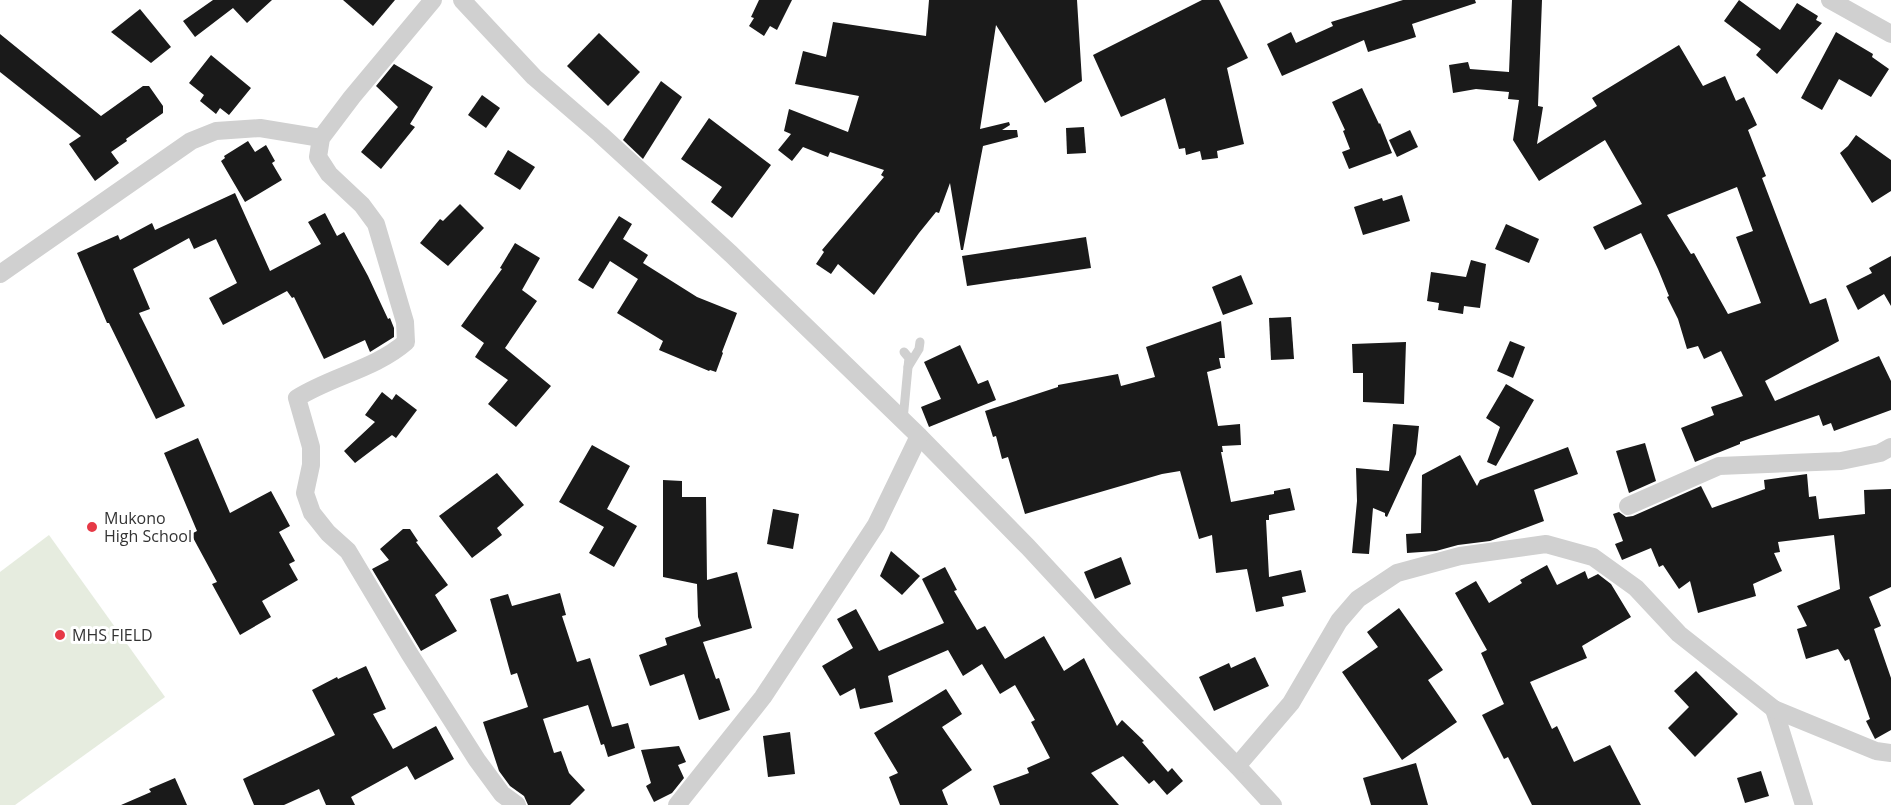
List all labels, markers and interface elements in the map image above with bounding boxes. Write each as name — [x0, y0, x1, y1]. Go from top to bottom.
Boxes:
place label: Mukono High School — [104, 507, 192, 547]
marker: Mukono High School — [85, 520, 99, 534]
place label: MHS FIELD — [72, 624, 153, 646]
marker: MHS FIELD — [53, 628, 67, 642]

